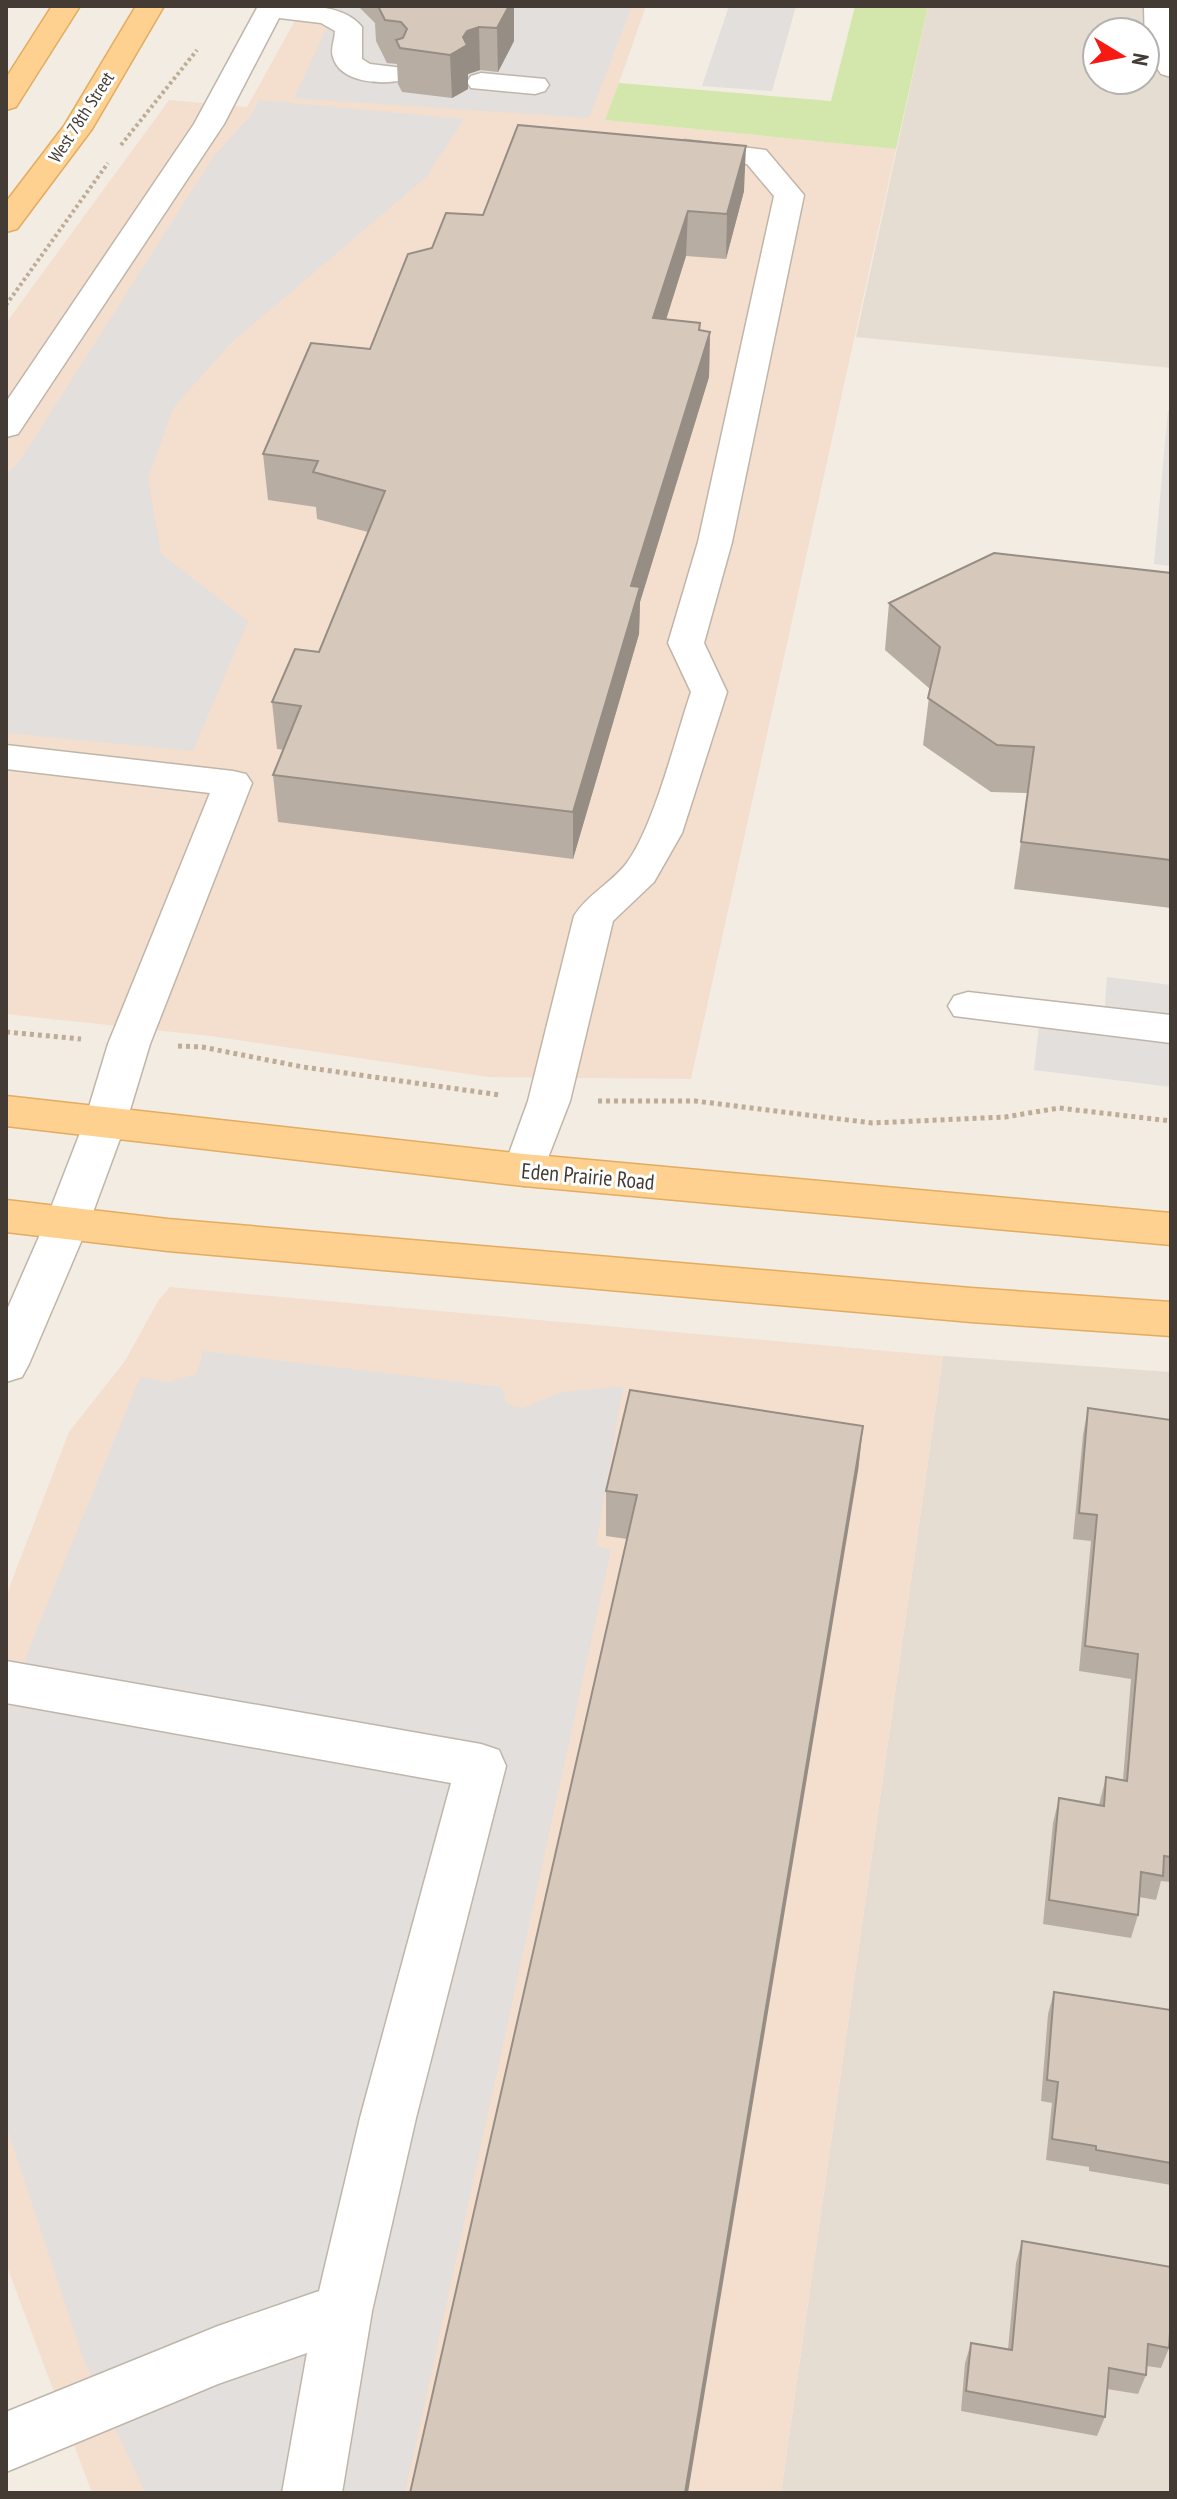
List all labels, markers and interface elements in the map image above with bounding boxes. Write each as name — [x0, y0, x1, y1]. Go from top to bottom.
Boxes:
north arrow — [1081, 16, 1161, 96]
text: N — [1126, 51, 1156, 68]
street label: West 78th Street — [43, 67, 119, 167]
street label: Eden Prairie Road — [520, 1156, 656, 1196]

